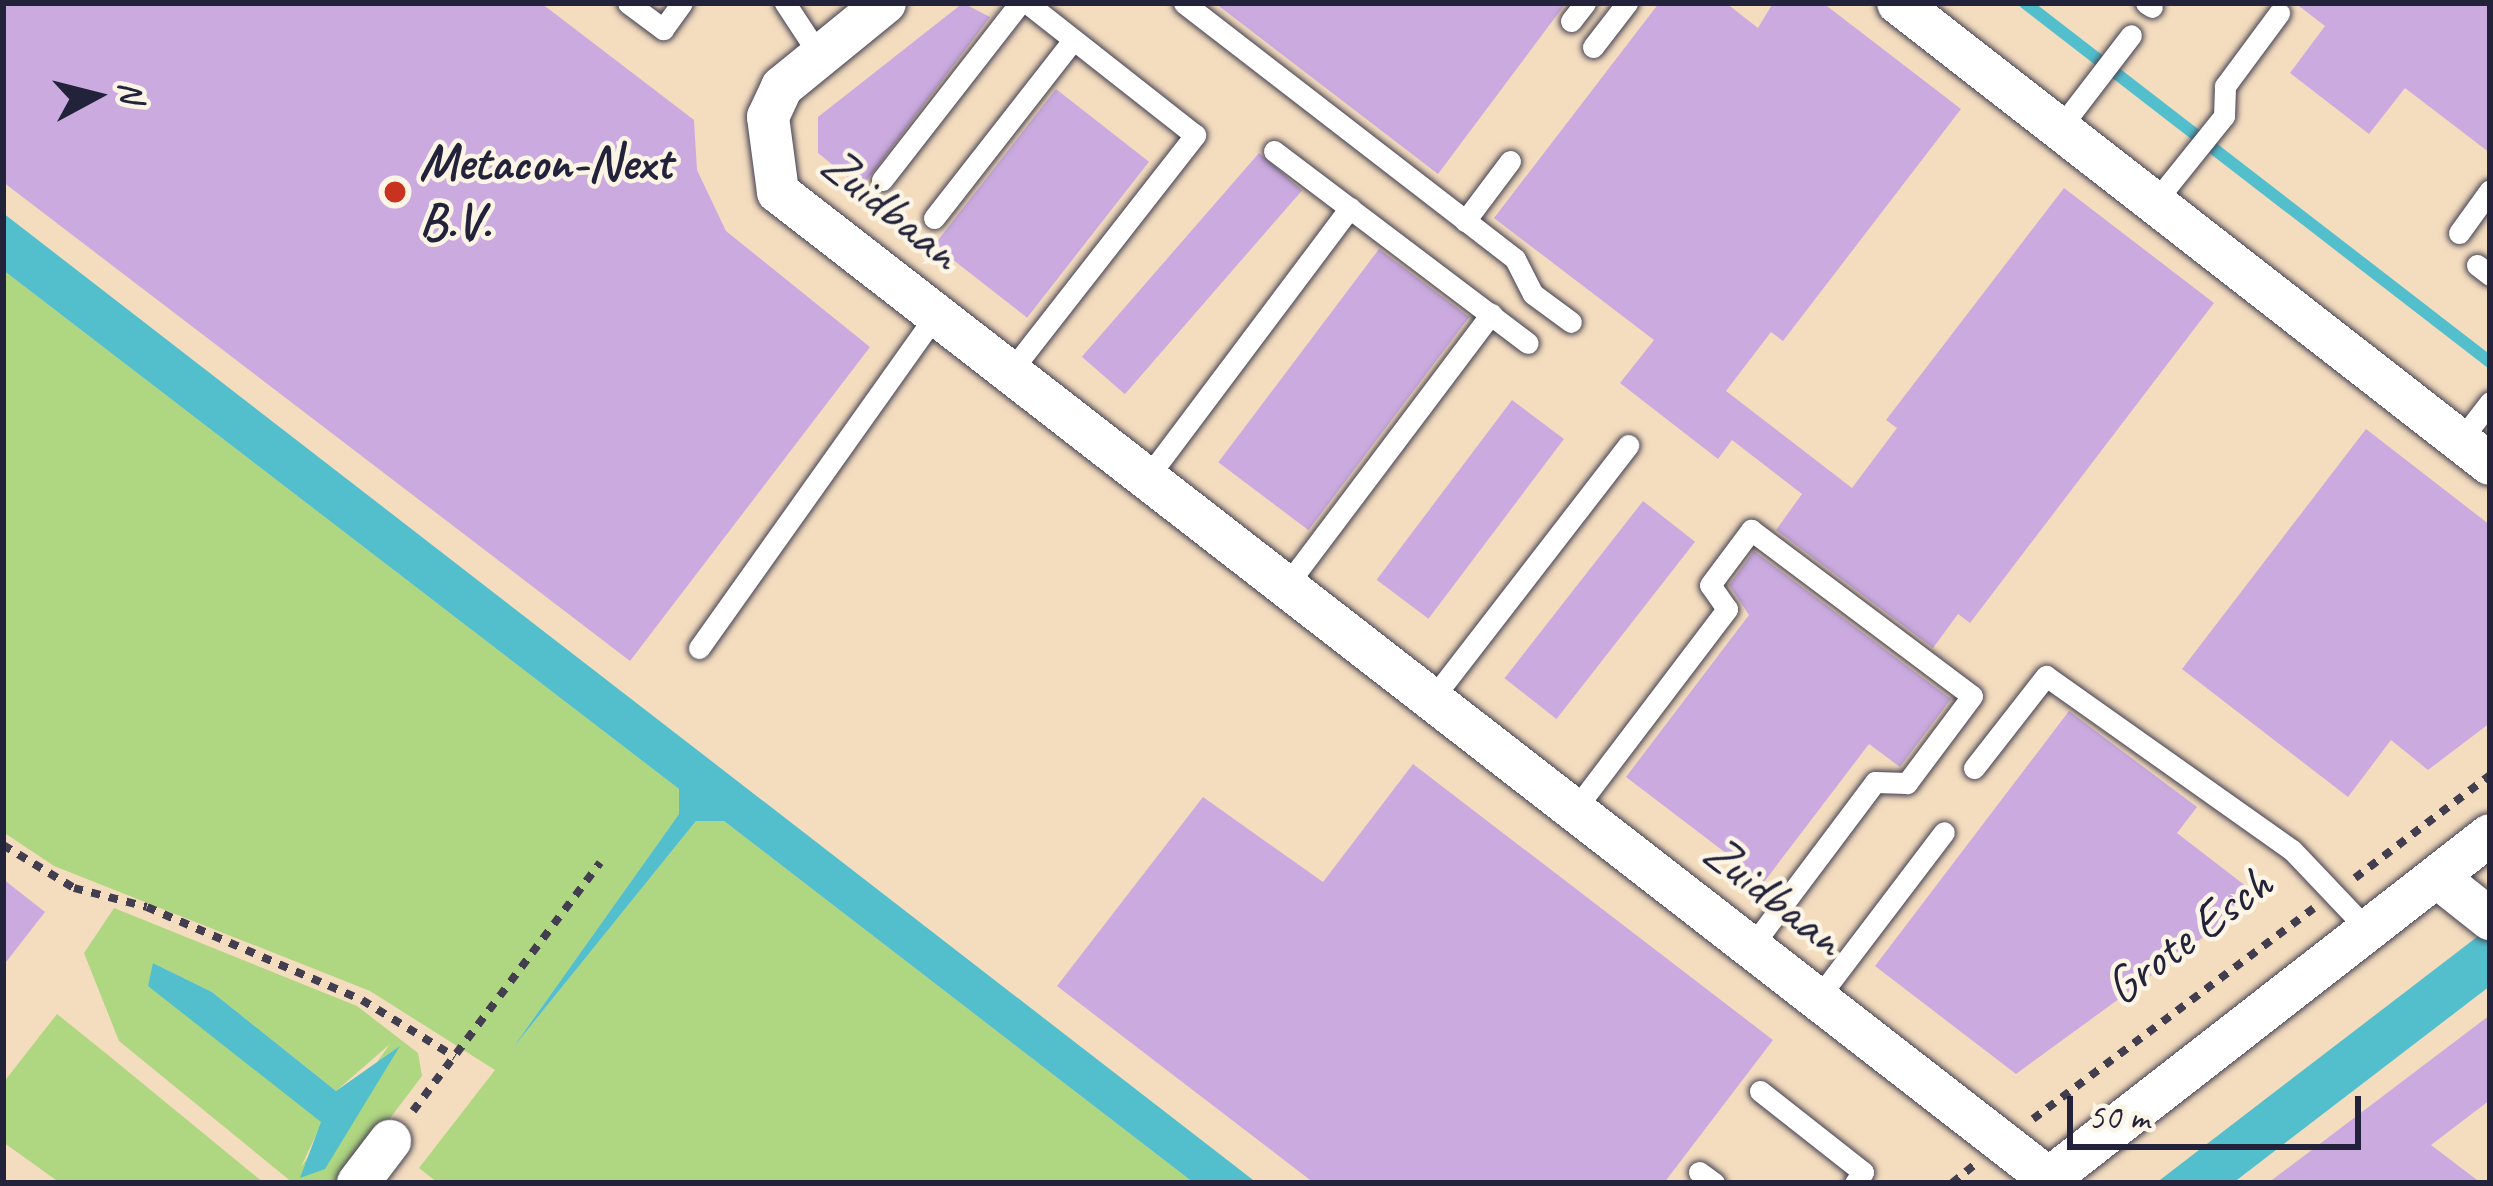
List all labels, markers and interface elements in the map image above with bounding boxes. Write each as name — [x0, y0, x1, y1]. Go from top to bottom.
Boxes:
north arrow — [36, 36, 156, 156]
text: N — [110, 79, 154, 104]
place label: Metacon-Next B.V. — [419, 132, 671, 252]
street label: Zuidbaan — [809, 133, 973, 283]
marker: Metacon-Next B.V. — [382, 179, 408, 205]
street label: Zuidbaan — [1691, 821, 1857, 969]
street label: Grote Esch — [2093, 853, 2283, 1017]
scale bar — [2073, 1072, 2367, 1146]
text: 50 m — [2088, 1094, 2149, 1140]

